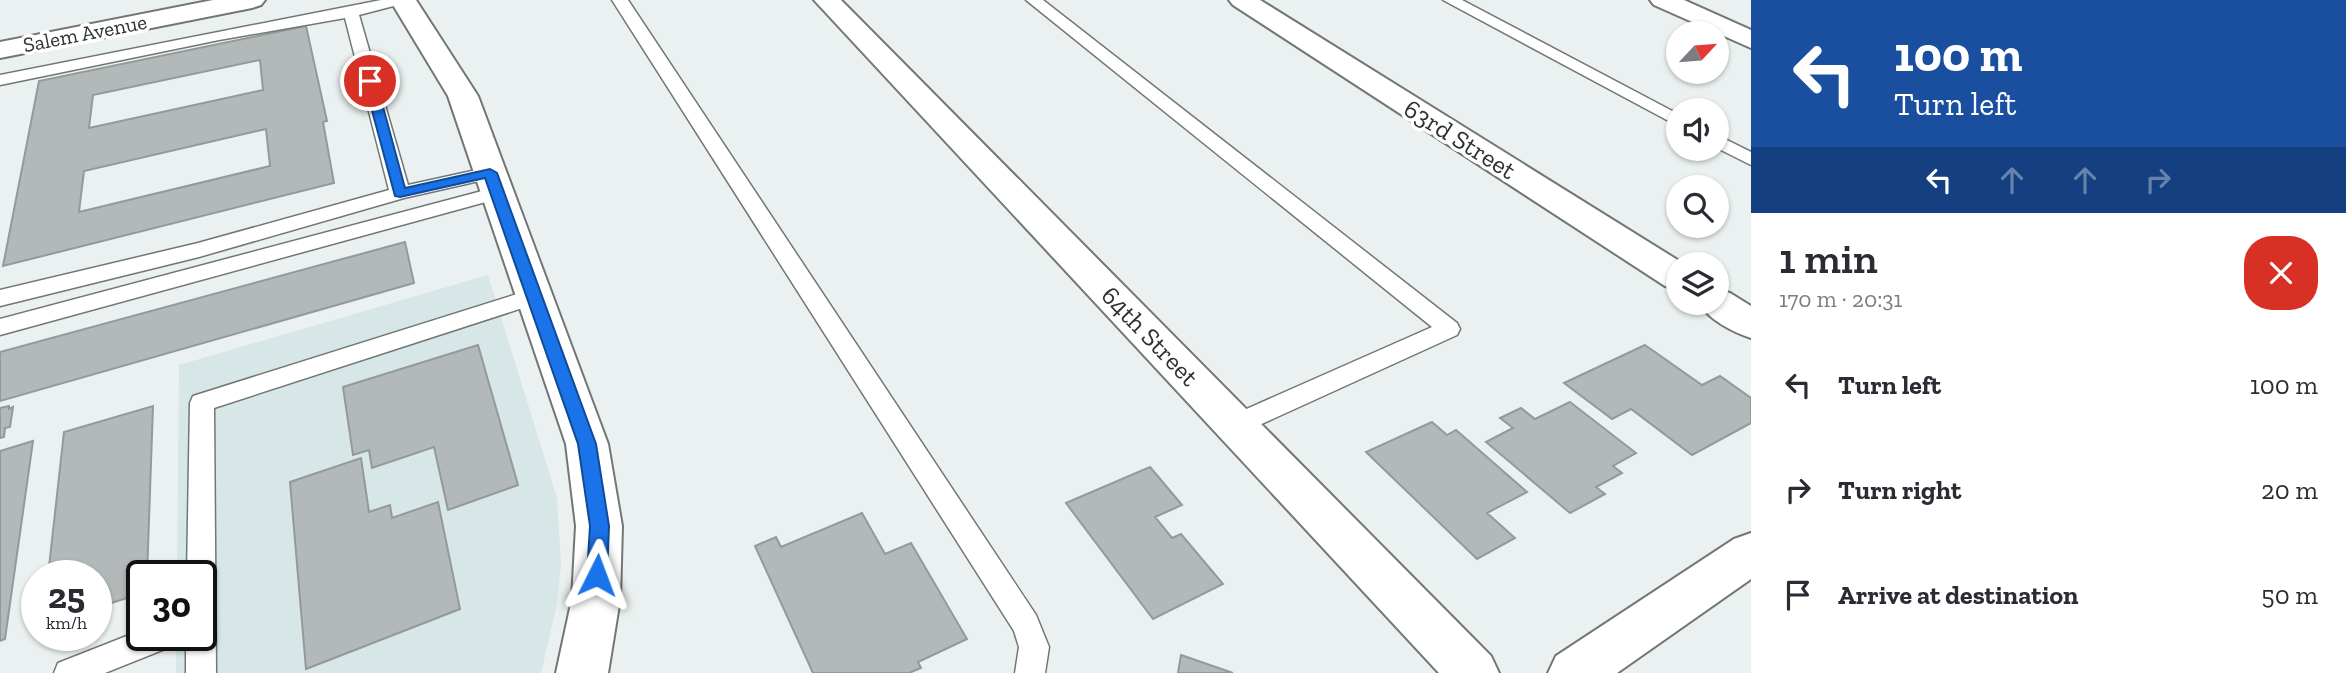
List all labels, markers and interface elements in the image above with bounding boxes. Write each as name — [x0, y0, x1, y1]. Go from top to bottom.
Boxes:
street label: Salem Avenue — [21, 9, 149, 57]
north arrow — [1666, 21, 1729, 84]
map controls — [1666, 21, 1729, 315]
text: 100 m — [1894, 25, 2022, 84]
icon: left — [1779, 28, 1870, 119]
pin — [340, 51, 400, 111]
icon: arrive — [351, 62, 389, 100]
text: Turn left — [1894, 85, 2016, 123]
street label: 63rd Street — [1398, 92, 1522, 186]
button: sound — [1666, 98, 1729, 161]
icon: left — [1920, 161, 1958, 199]
icon: ahead — [1993, 161, 2031, 199]
icon: ahead — [2066, 161, 2104, 199]
icon: right — [2139, 161, 2177, 199]
button: search — [1666, 175, 1729, 238]
text: 1 min — [1779, 233, 1878, 284]
button: close — [2244, 236, 2318, 310]
button: layers — [1666, 252, 1729, 315]
street label: 64th Street — [1095, 279, 1206, 393]
text: 170 m · 20:31 — [1779, 285, 1902, 313]
icon: left — [1779, 366, 1817, 404]
text: Turn left — [1838, 369, 1941, 401]
text: 100 m — [2250, 369, 2318, 401]
icon: right — [1779, 471, 1817, 509]
text: Turn right — [1838, 474, 1961, 506]
text: 20 m — [2261, 474, 2318, 506]
position arrow — [560, 538, 634, 612]
speed limit sign: 30 — [126, 560, 217, 651]
text: 25 — [48, 575, 85, 617]
icon: arrive — [1779, 576, 1817, 614]
text: Arrive at destination — [1838, 579, 2078, 611]
text: 50 m — [2261, 579, 2318, 611]
text: km/h — [46, 612, 87, 634]

